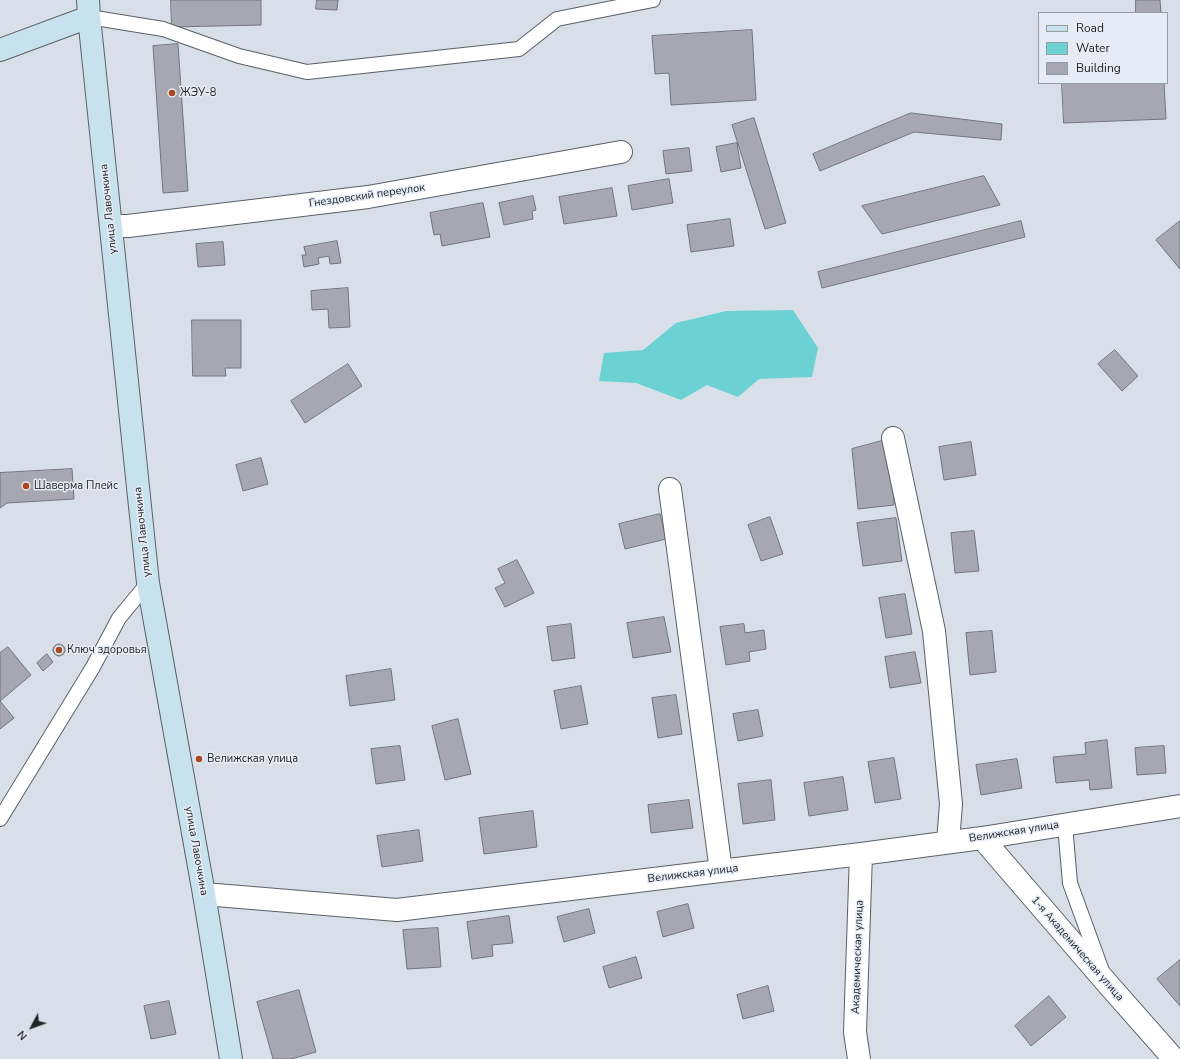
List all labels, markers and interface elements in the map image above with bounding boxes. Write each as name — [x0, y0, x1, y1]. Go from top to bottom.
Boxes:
legend — [1038, 12, 1168, 84]
text: Road — [1076, 20, 1104, 36]
text: Water — [1076, 40, 1110, 56]
text: Building — [1076, 60, 1121, 76]
place label: ЖЭУ-8 — [180, 86, 216, 100]
marker: ЖЭУ-8 — [167, 88, 177, 98]
street label: улица Лавочкина — [98, 163, 120, 255]
street label: Гнездовский переулок — [308, 181, 426, 211]
place label: Шаверма Плейс — [34, 479, 118, 493]
marker: Шаверма Плейс — [21, 481, 31, 491]
street label: улица Лавочкина — [132, 486, 154, 578]
place label: Ключ здоровья — [67, 643, 147, 657]
marker: Ключ здоровья — [54, 645, 64, 655]
place label: Велижская улица — [207, 752, 298, 766]
marker: Велижская улица — [194, 754, 204, 764]
street label: улица Лавочкина — [182, 805, 210, 897]
street label: Велижская улица — [968, 818, 1060, 846]
street label: Велижская улица — [647, 862, 739, 886]
street label: 1-я Академическая улица — [1028, 894, 1126, 1004]
street label: Академическая улица — [849, 900, 867, 1014]
north arrow — [12, 1007, 52, 1047]
text: N — [14, 1027, 31, 1043]

